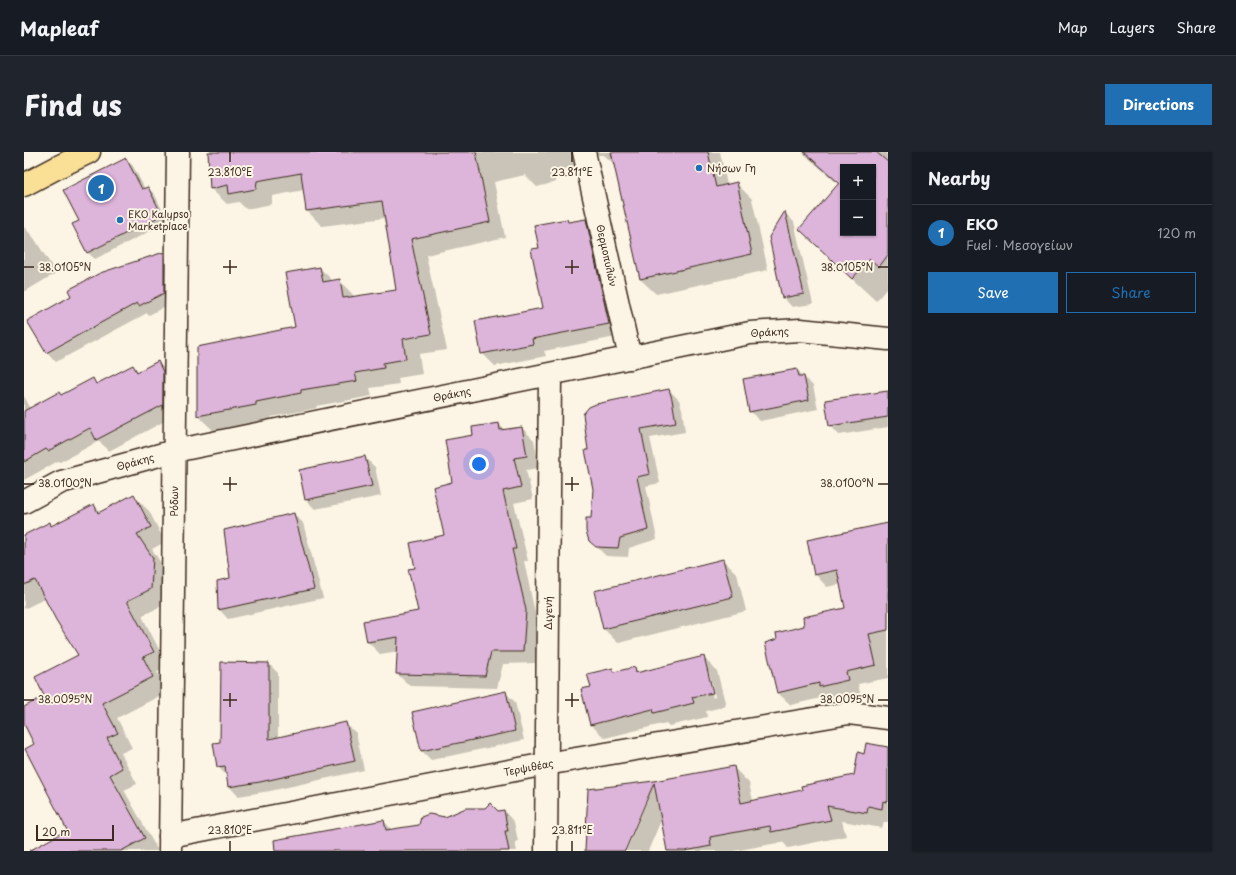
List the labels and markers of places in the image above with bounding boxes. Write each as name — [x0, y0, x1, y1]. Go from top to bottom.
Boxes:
place label: Νήσων Γη — [707, 160, 756, 175]
marker: Νήσων Γη — [694, 163, 704, 173]
pin: 1 — [88, 173, 114, 203]
place label: EKO Kalypso Marketplace — [128, 206, 189, 233]
marker: EKO Kalypso Marketplace — [115, 215, 125, 225]

